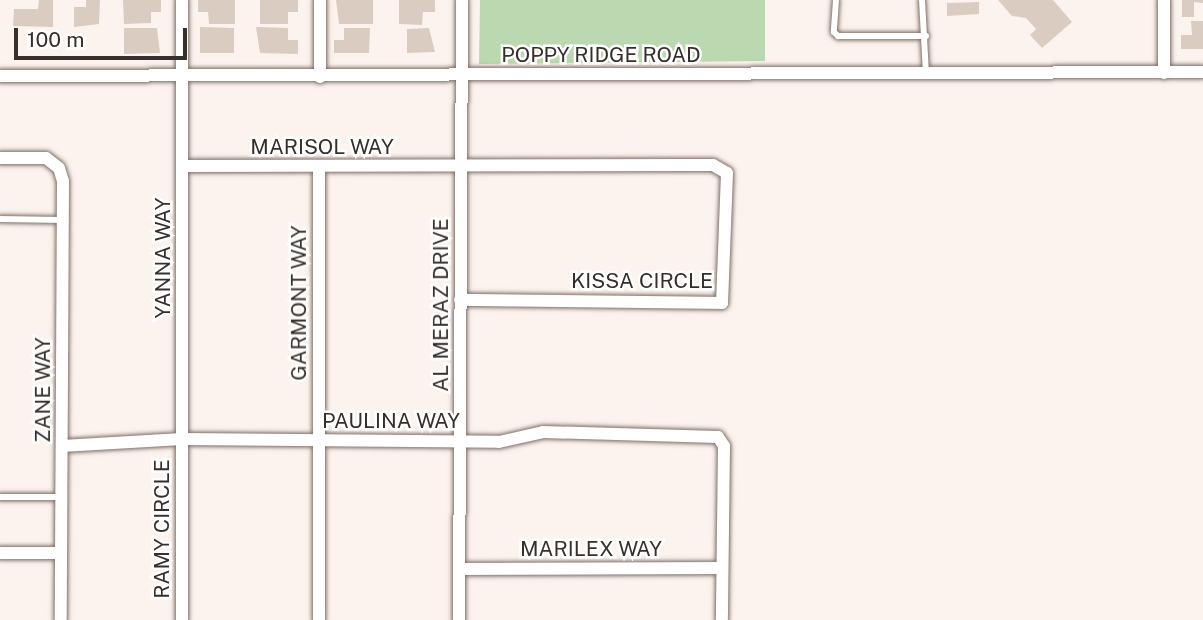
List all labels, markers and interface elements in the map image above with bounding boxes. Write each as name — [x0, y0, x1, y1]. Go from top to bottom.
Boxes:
scale bar — [18, 14, 191, 58]
text: 100 m — [27, 27, 84, 52]
street label: POPPY RIDGE ROAD — [501, 42, 701, 68]
street label: MARISOL WAY — [250, 134, 394, 160]
street label: YANNA WAY — [150, 197, 176, 319]
street label: AL MERAZ DRIVE — [428, 218, 454, 392]
street label: GARMONT WAY — [286, 225, 312, 381]
street label: KISSA CIRCLE — [571, 268, 713, 294]
street label: ZANE WAY — [30, 337, 56, 443]
street label: PAULINA WAY — [322, 408, 460, 434]
street label: RAMY CIRCLE — [149, 459, 175, 599]
street label: MARILEX WAY — [520, 536, 662, 562]

